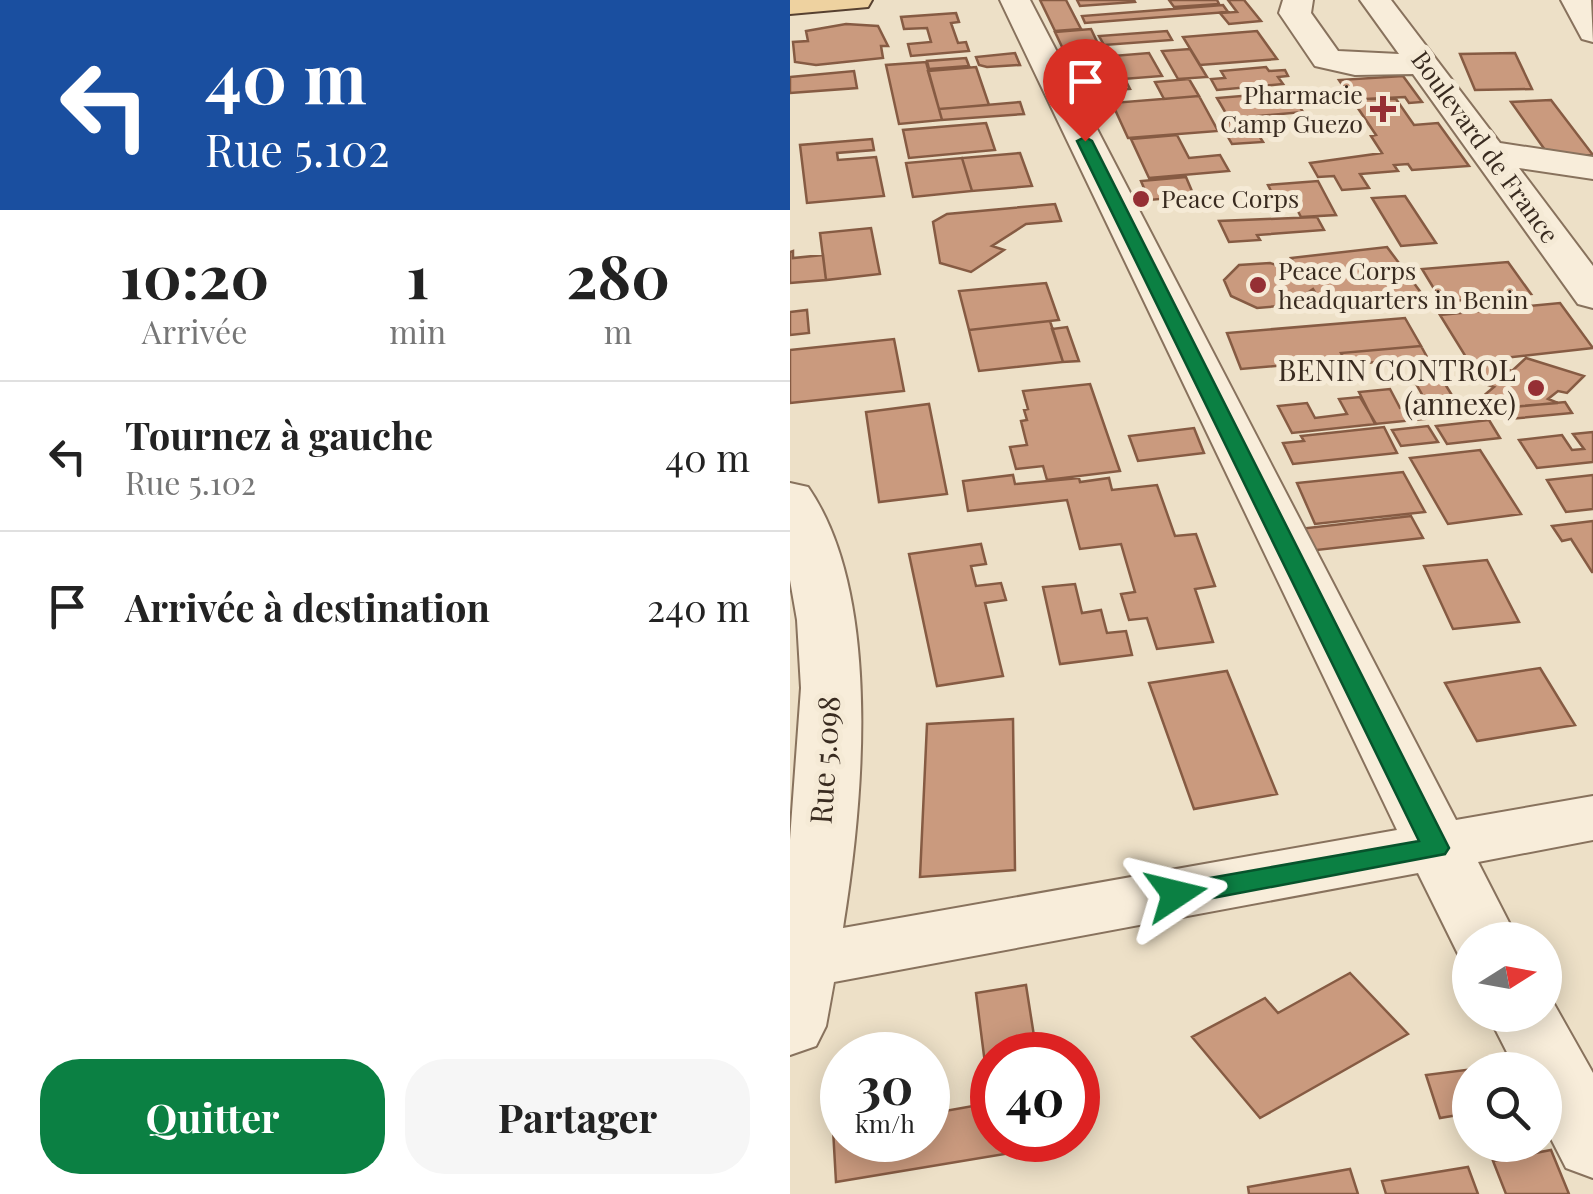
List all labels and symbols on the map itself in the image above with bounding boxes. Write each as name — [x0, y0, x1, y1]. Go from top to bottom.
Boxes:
pin — [1043, 39, 1128, 142]
street label: Boulevard de France — [1405, 43, 1567, 249]
place label: Pharmacie Camp Guezo — [1220, 77, 1363, 139]
marker: Pharmacie Camp Guezo — [1372, 98, 1394, 120]
place label: Peace Corps — [1161, 181, 1299, 214]
marker: Peace Corps — [1130, 188, 1152, 210]
place label: Peace Corps headquarters in Benin — [1278, 253, 1528, 315]
marker: Peace Corps headquarters in Benin — [1247, 274, 1269, 296]
place label: BENIN CONTROL (annexe) — [1278, 349, 1516, 423]
marker: BENIN CONTROL (annexe) — [1525, 377, 1547, 399]
street label: Rue 5.098 — [800, 694, 848, 825]
position arrow — [1124, 842, 1228, 946]
north arrow — [1452, 922, 1562, 1032]
speed limit sign: 40 — [970, 1032, 1100, 1162]

